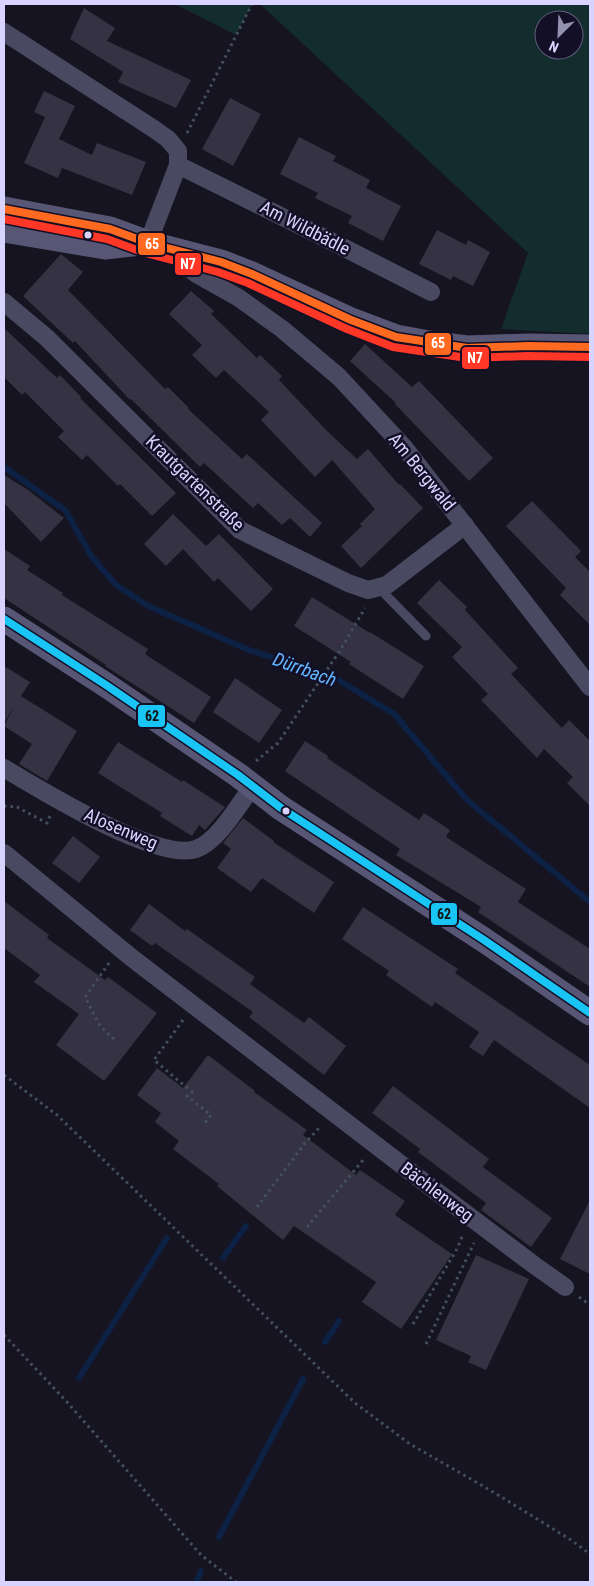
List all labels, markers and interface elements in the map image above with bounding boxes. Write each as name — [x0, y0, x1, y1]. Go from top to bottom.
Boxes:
north arrow — [534, 10, 584, 60]
text: N — [547, 38, 561, 56]
street label: Am Wildbädle — [257, 196, 354, 259]
unlabelled marker — [83, 230, 93, 240]
line badge: 65 — [137, 232, 166, 256]
text: 65 — [145, 236, 159, 252]
line badge: N7 — [174, 252, 202, 276]
text: N7 — [180, 256, 196, 272]
line badge: 65 — [424, 332, 452, 356]
text: 65 — [431, 335, 445, 351]
line badge: N7 — [461, 346, 490, 370]
text: N7 — [467, 350, 483, 366]
street label: Am Bergwald — [385, 429, 460, 515]
street label: Krautgartenstraße — [142, 430, 249, 535]
water label: Dürrbach — [270, 647, 340, 692]
line badge: 62 — [137, 704, 166, 728]
text: 62 — [145, 708, 159, 724]
street label: Alosenweg — [81, 804, 161, 853]
unlabelled marker — [281, 806, 291, 816]
line badge: 62 — [430, 902, 458, 926]
text: 62 — [437, 906, 451, 922]
street label: Bächlenweg — [397, 1157, 478, 1226]

